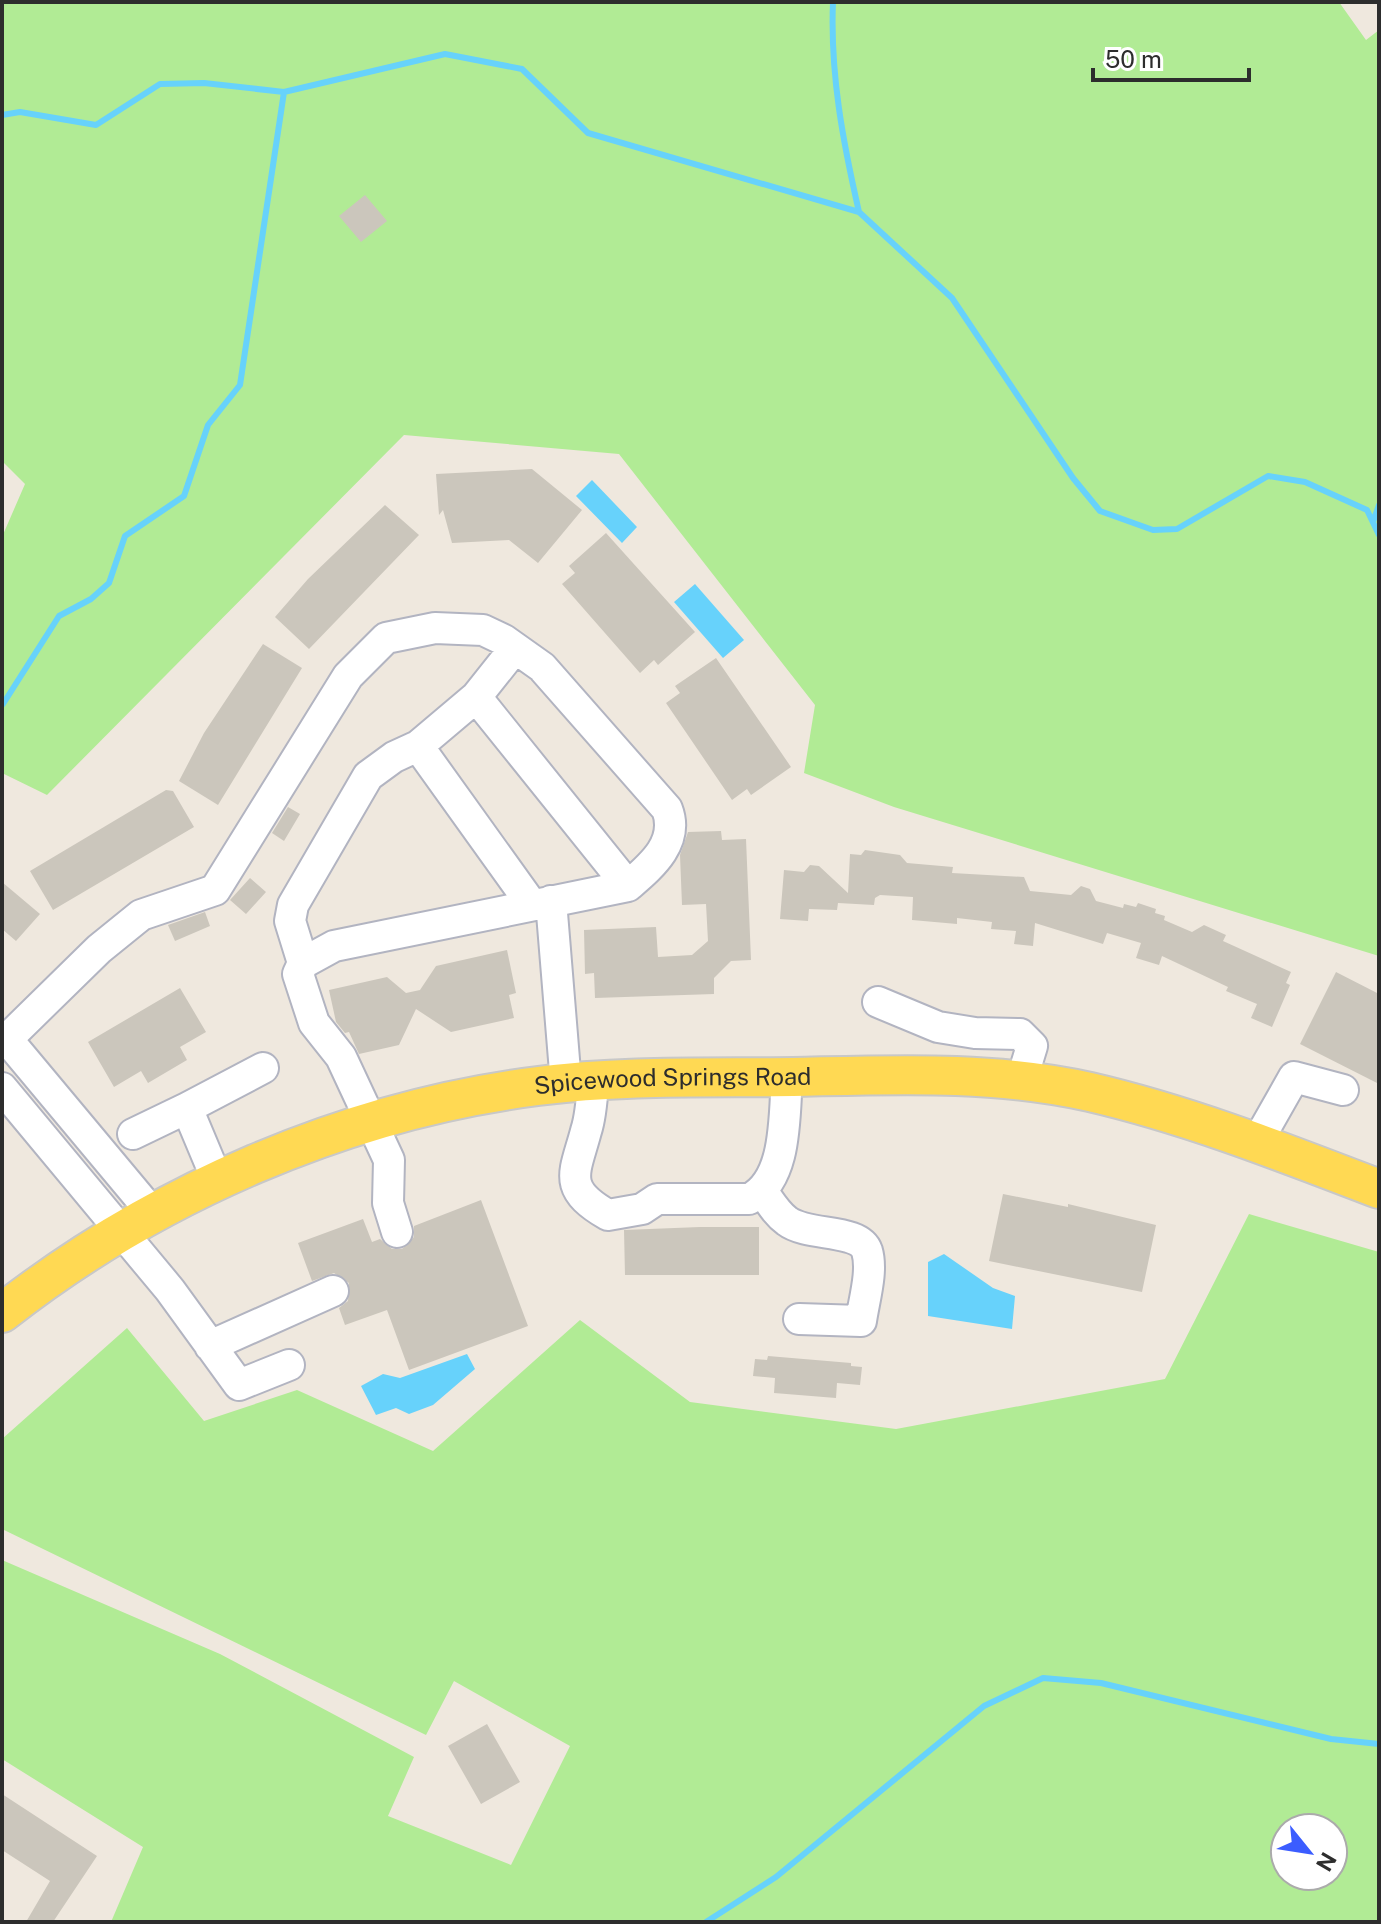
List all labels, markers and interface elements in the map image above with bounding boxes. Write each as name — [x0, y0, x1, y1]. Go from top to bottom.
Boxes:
scale bar — [1093, 32, 1249, 82]
text: 50 m — [1105, 45, 1162, 73]
street label: Spicewood Springs Road — [532, 1062, 812, 1099]
north arrow — [1269, 1812, 1349, 1892]
text: N — [1311, 1848, 1342, 1876]

